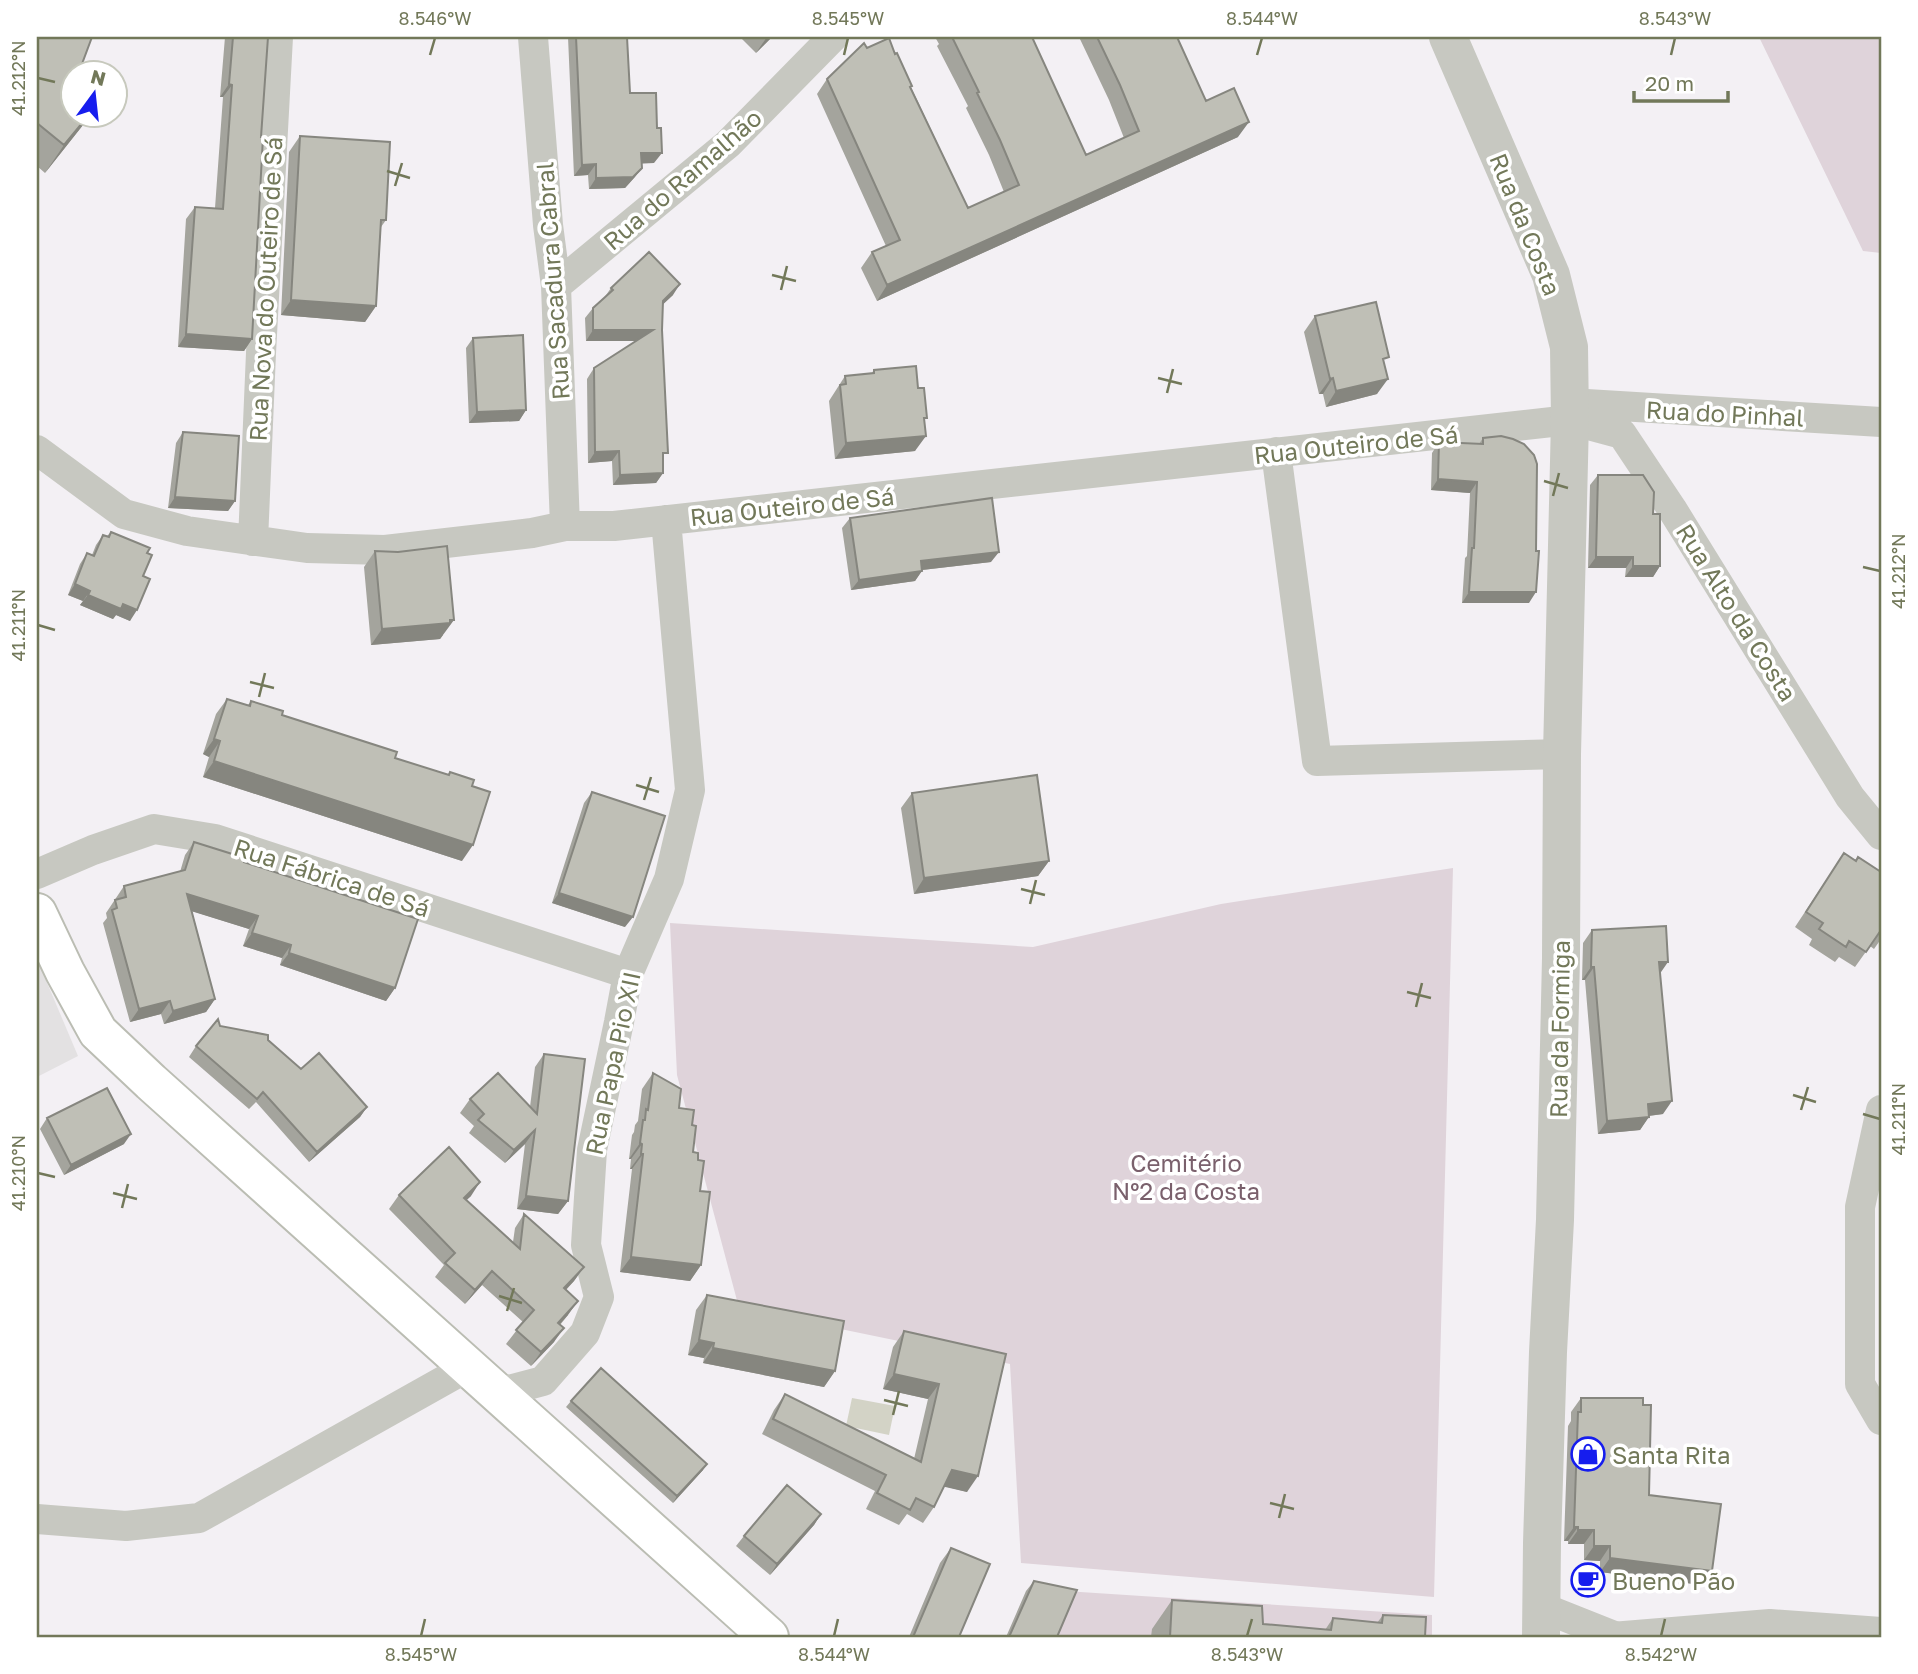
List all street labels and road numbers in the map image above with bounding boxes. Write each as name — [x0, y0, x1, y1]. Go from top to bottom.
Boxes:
street label: Rua do Ramalhão — [597, 102, 767, 256]
street label: Rua Nova do Outeiro de Sá — [243, 136, 287, 442]
street label: Rua da Costa — [1484, 149, 1568, 299]
street label: Rua Sacadura Cabral — [529, 161, 575, 401]
street label: Rua do Pinhal — [1645, 394, 1805, 432]
street label: Rua Outeiro de Sá — [1252, 419, 1460, 469]
street label: Rua Outeiro de Sá — [688, 481, 896, 531]
street label: Rua Alto da Costa — [1671, 518, 1803, 706]
street label: Rua Fábrica de Sá — [230, 832, 434, 922]
street label: Rua da Formiga — [1543, 940, 1575, 1118]
street label: Rua Papa Pio XII — [578, 969, 646, 1157]

